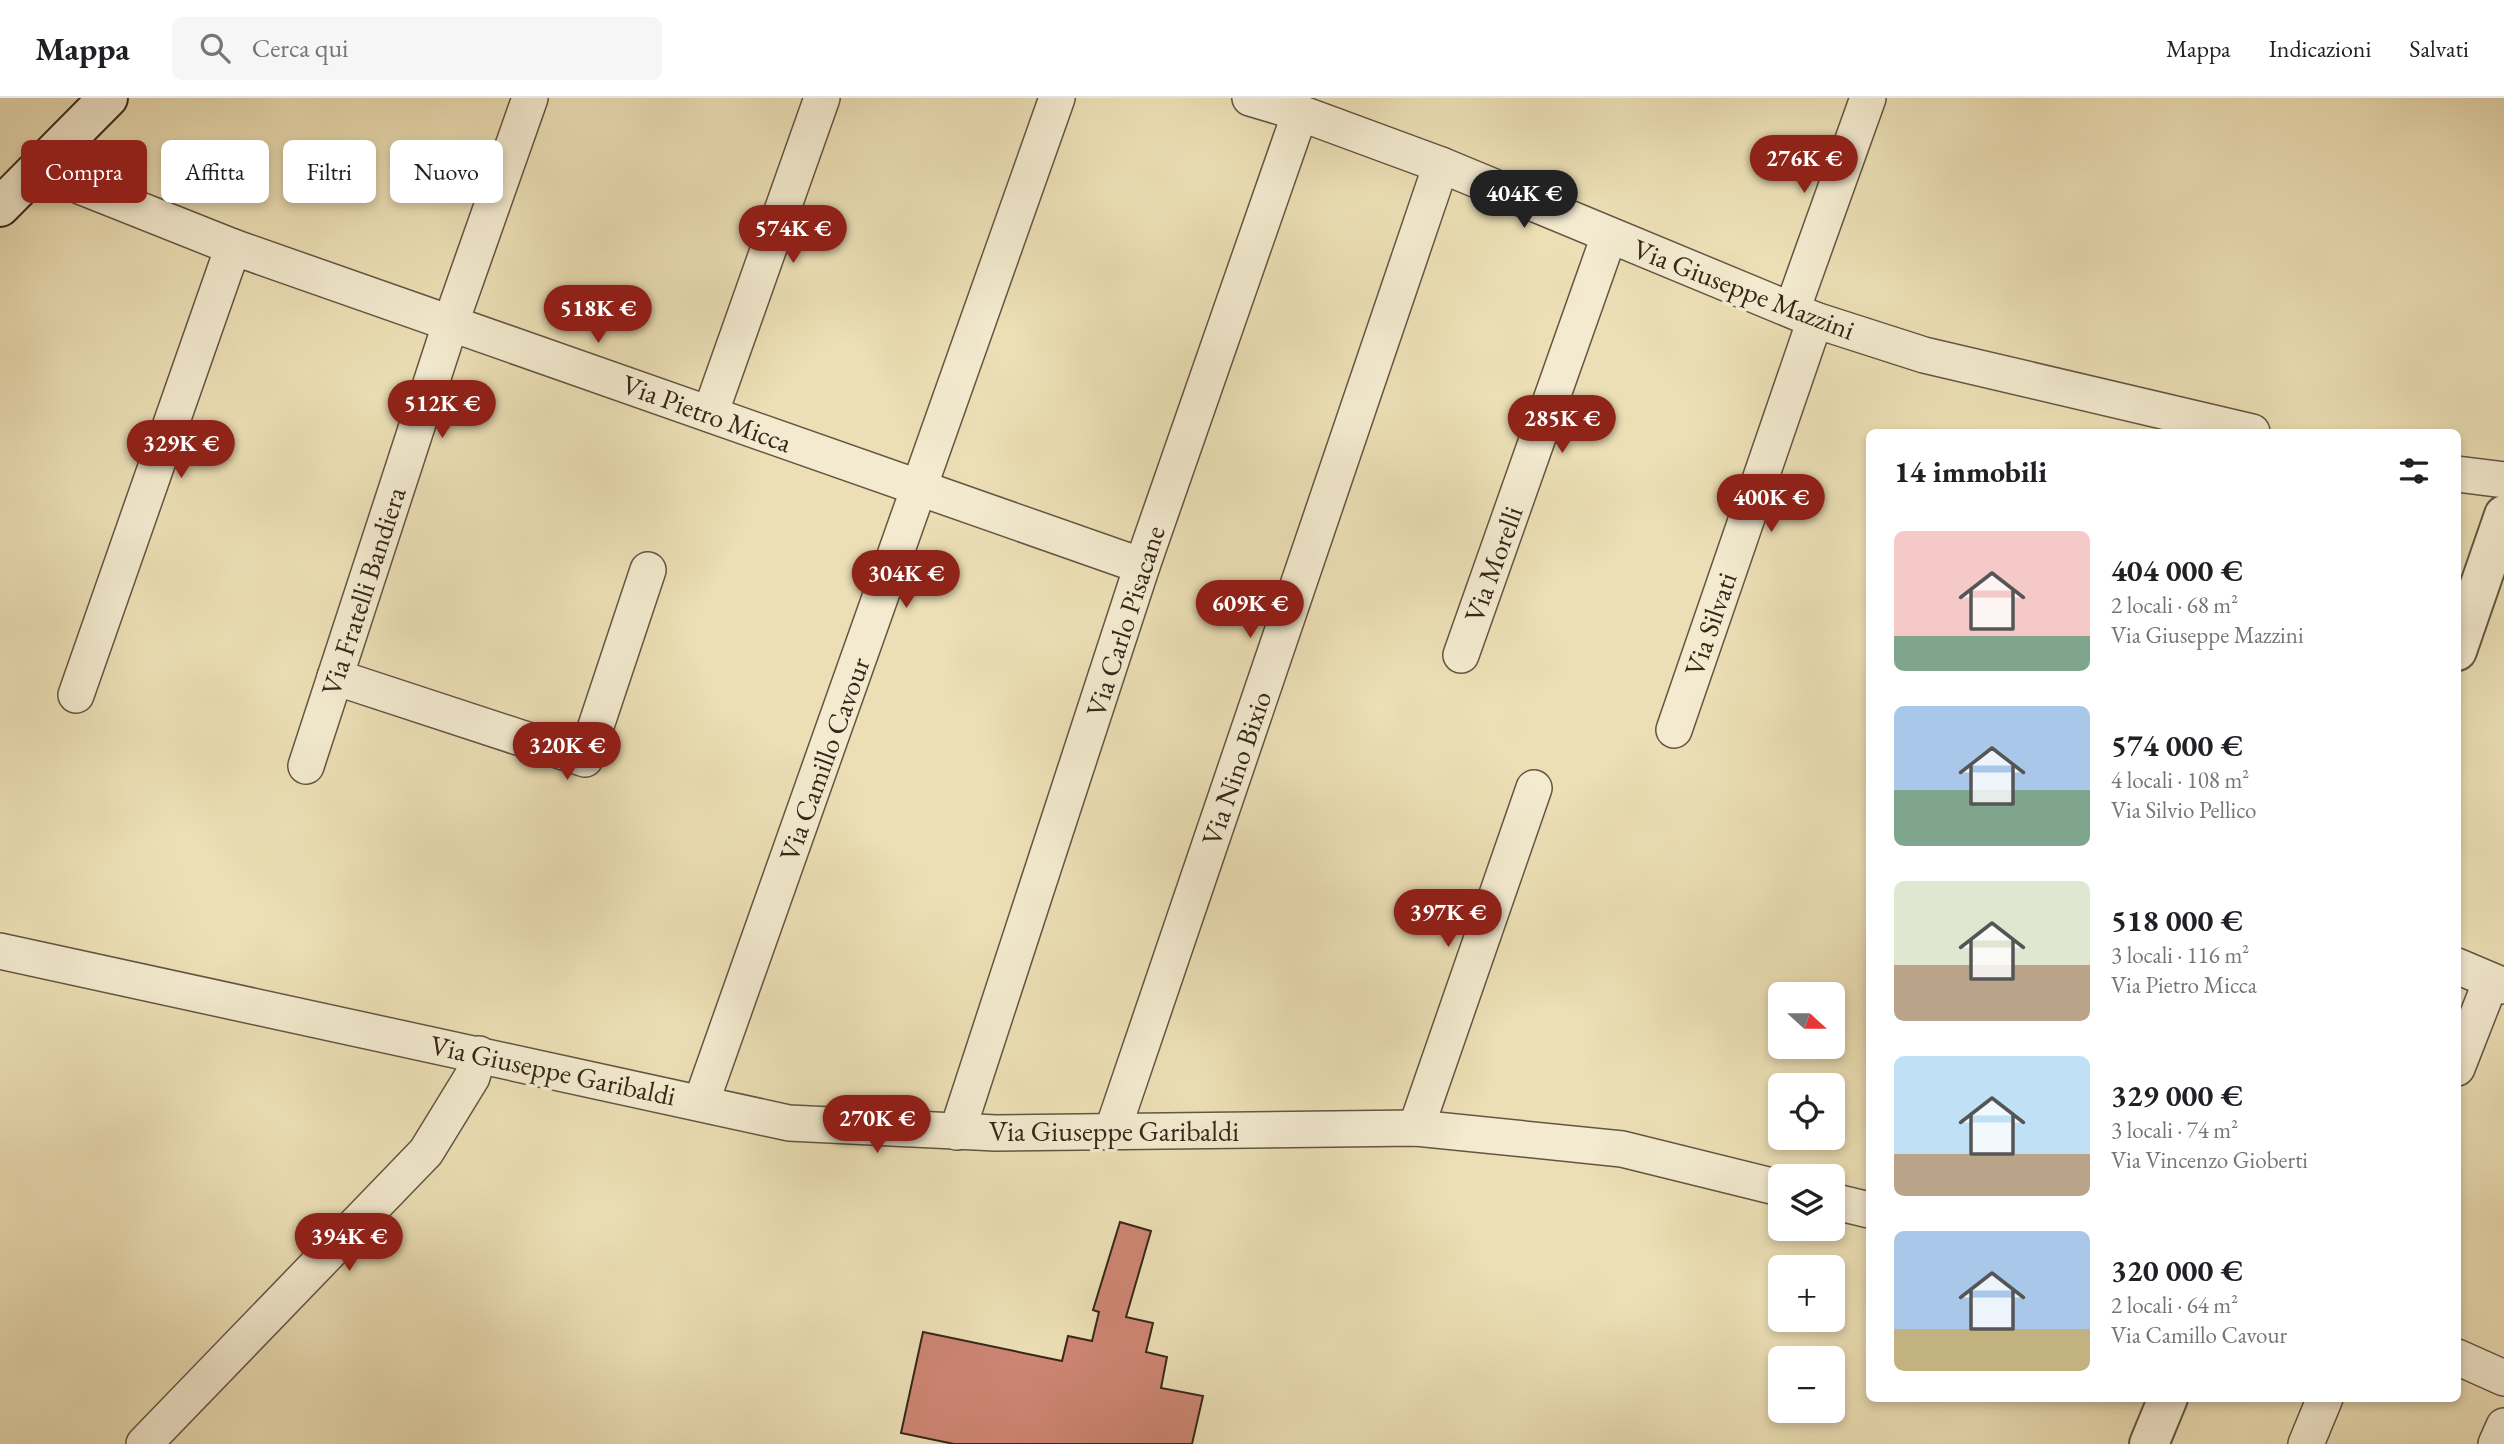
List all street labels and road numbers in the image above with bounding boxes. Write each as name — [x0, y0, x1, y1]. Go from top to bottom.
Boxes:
street label: Via Giuseppe Mazzini — [1628, 230, 1860, 348]
street label: Via Pietro Micca — [617, 366, 797, 461]
street label: Via Fratelli Bandiera — [312, 481, 414, 700]
street label: Via Morelli — [1455, 501, 1531, 627]
street label: Via Carlo Pisacane — [1077, 521, 1173, 721]
street label: Via Silvati — [1676, 567, 1745, 681]
street label: Via Camillo Cavour — [770, 651, 878, 866]
street label: Via Nino Bixio — [1193, 686, 1279, 850]
street label: Via Giuseppe Garibaldi — [427, 1026, 679, 1114]
street label: Via Giuseppe Garibaldi — [989, 1113, 1239, 1149]

